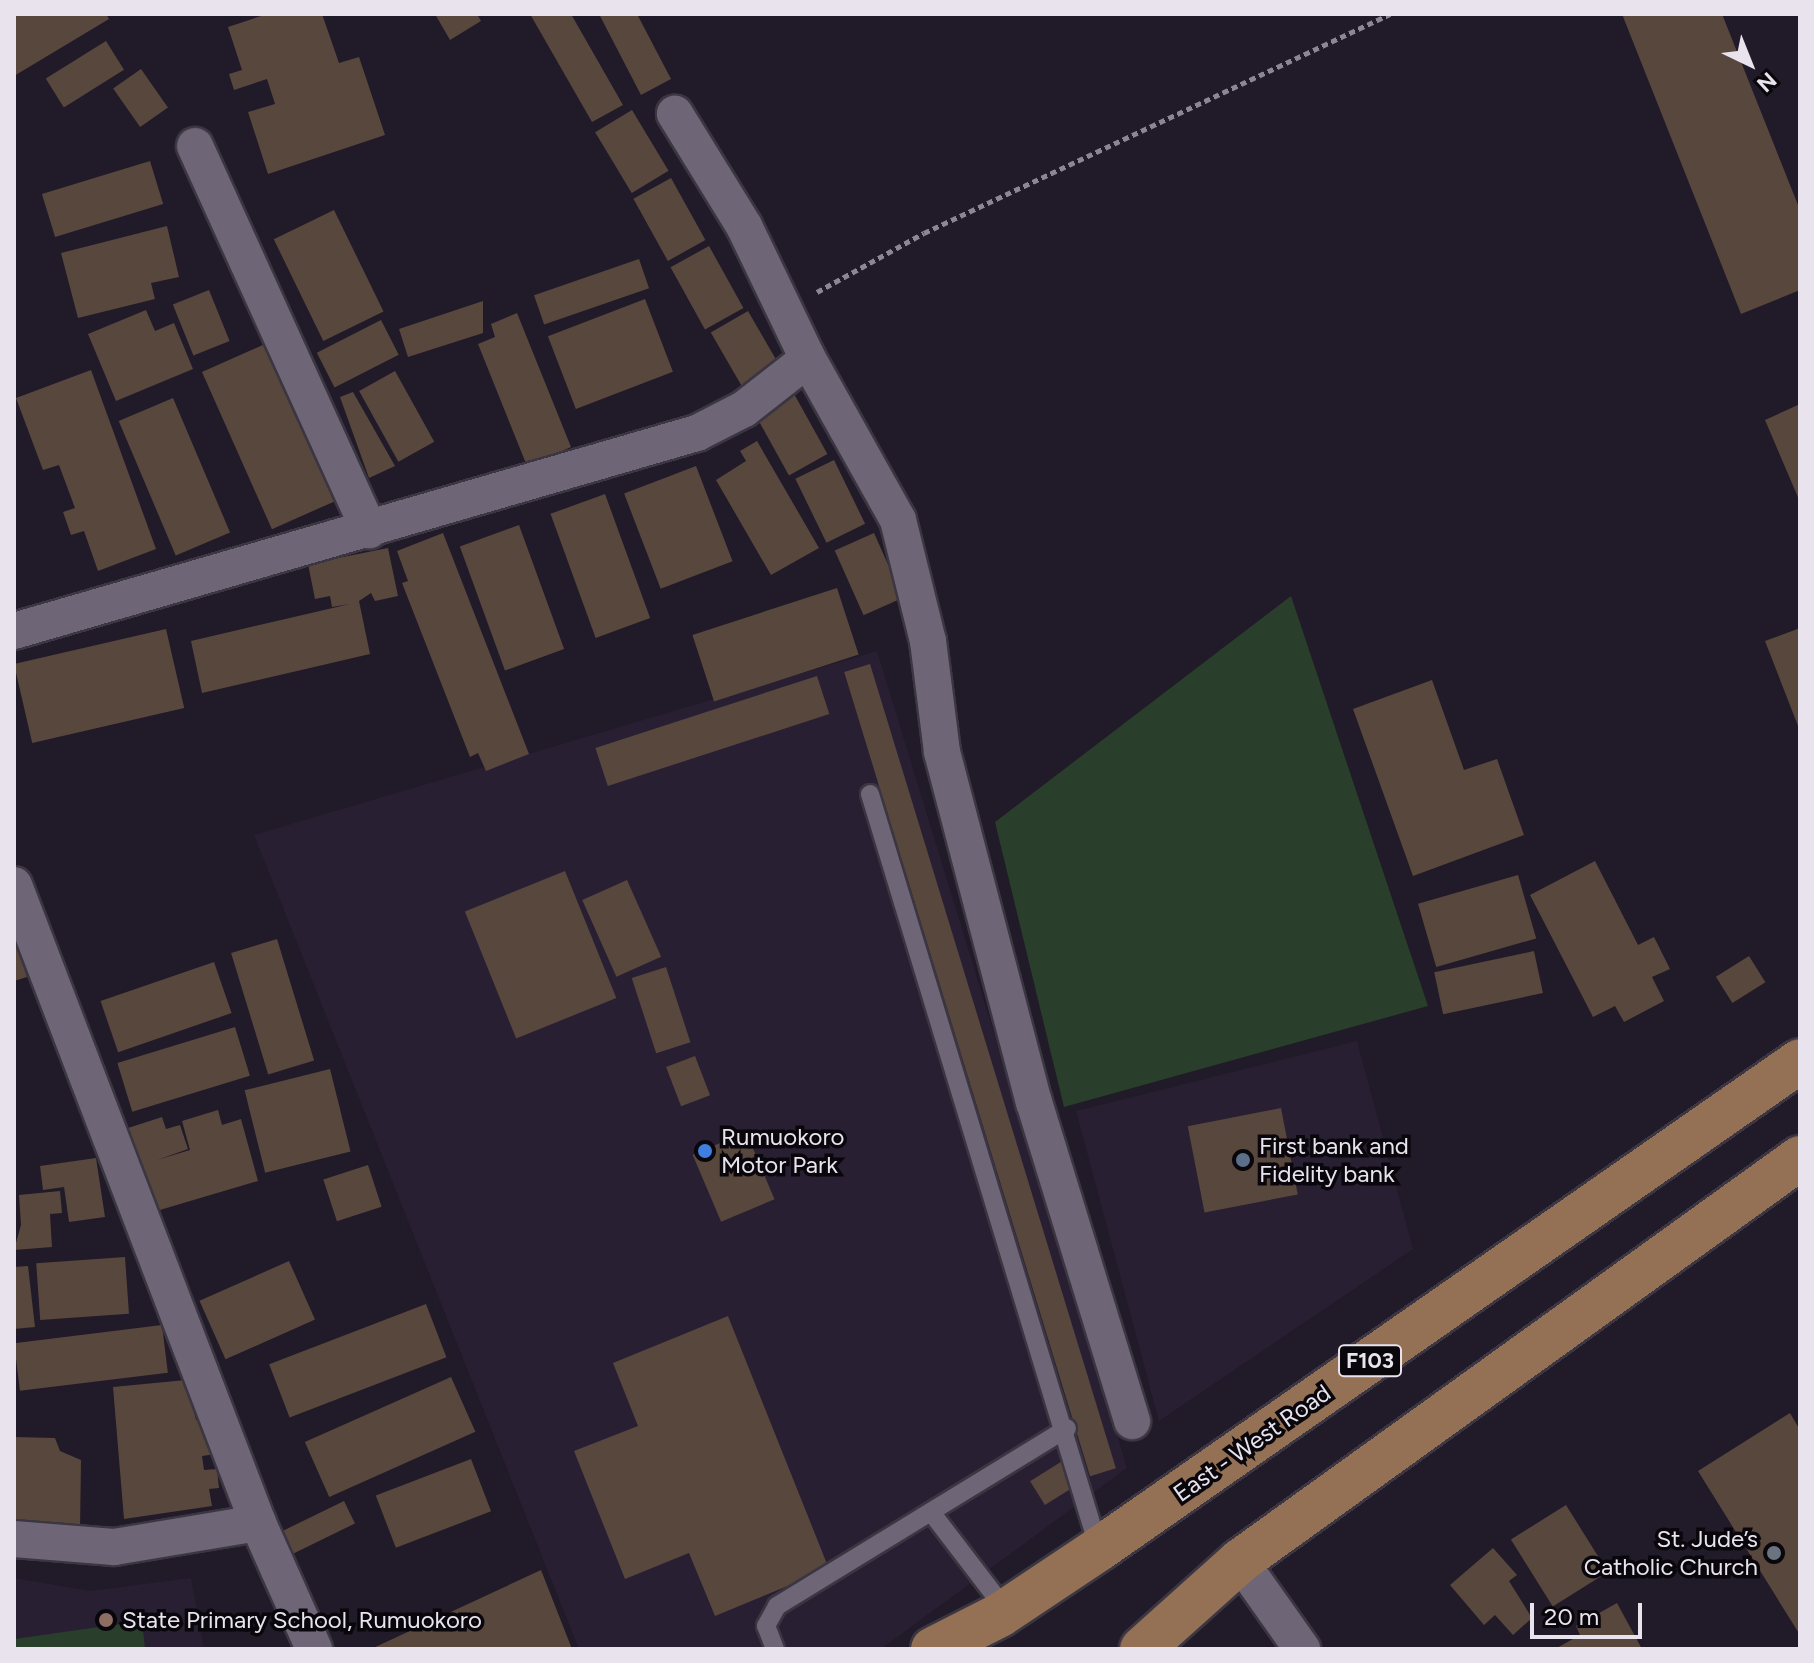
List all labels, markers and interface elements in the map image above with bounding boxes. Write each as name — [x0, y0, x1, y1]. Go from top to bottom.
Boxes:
north arrow — [1710, 24, 1790, 104]
text: N — [1751, 66, 1782, 98]
place label: Rumuokoro Motor Park — [721, 1123, 844, 1179]
place label: First bank and Fidelity bank — [1259, 1132, 1409, 1188]
marker: Rumuokoro Motor Park — [696, 1142, 714, 1160]
marker: First bank and Fidelity bank — [1234, 1151, 1252, 1169]
road number: F103 — [1338, 1343, 1402, 1379]
street label: East - West Road — [1168, 1378, 1336, 1508]
place label: St. Jude’s Catholic Church — [1584, 1525, 1758, 1581]
marker: St. Jude’s Catholic Church — [1765, 1544, 1783, 1562]
scale bar — [1534, 1587, 1646, 1637]
text: 20 m — [1544, 1602, 1599, 1631]
place label: State Primary School, Rumuokoro — [122, 1606, 482, 1634]
marker: State Primary School, Rumuokoro — [97, 1611, 115, 1629]

